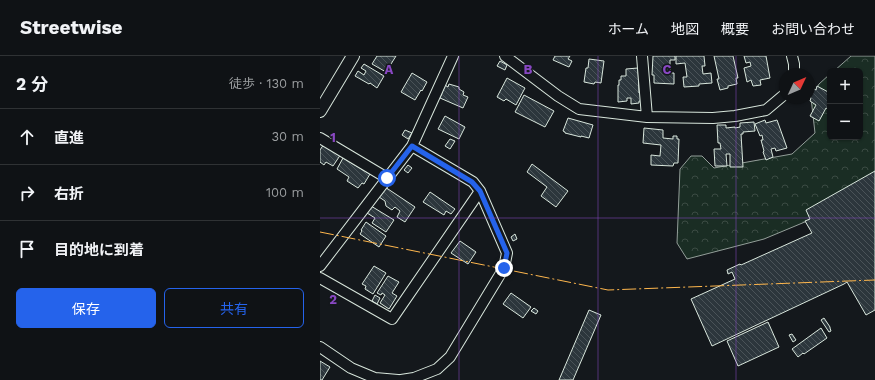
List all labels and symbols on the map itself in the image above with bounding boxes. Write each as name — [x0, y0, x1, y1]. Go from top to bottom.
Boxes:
text: A — [385, 62, 394, 77]
text: B — [524, 62, 533, 77]
text: C — [663, 62, 672, 77]
north arrow — [779, 68, 815, 104]
text: 1 — [330, 130, 336, 145]
route start — [378, 169, 396, 187]
route end — [495, 259, 513, 277]
text: 2 — [329, 292, 337, 307]

